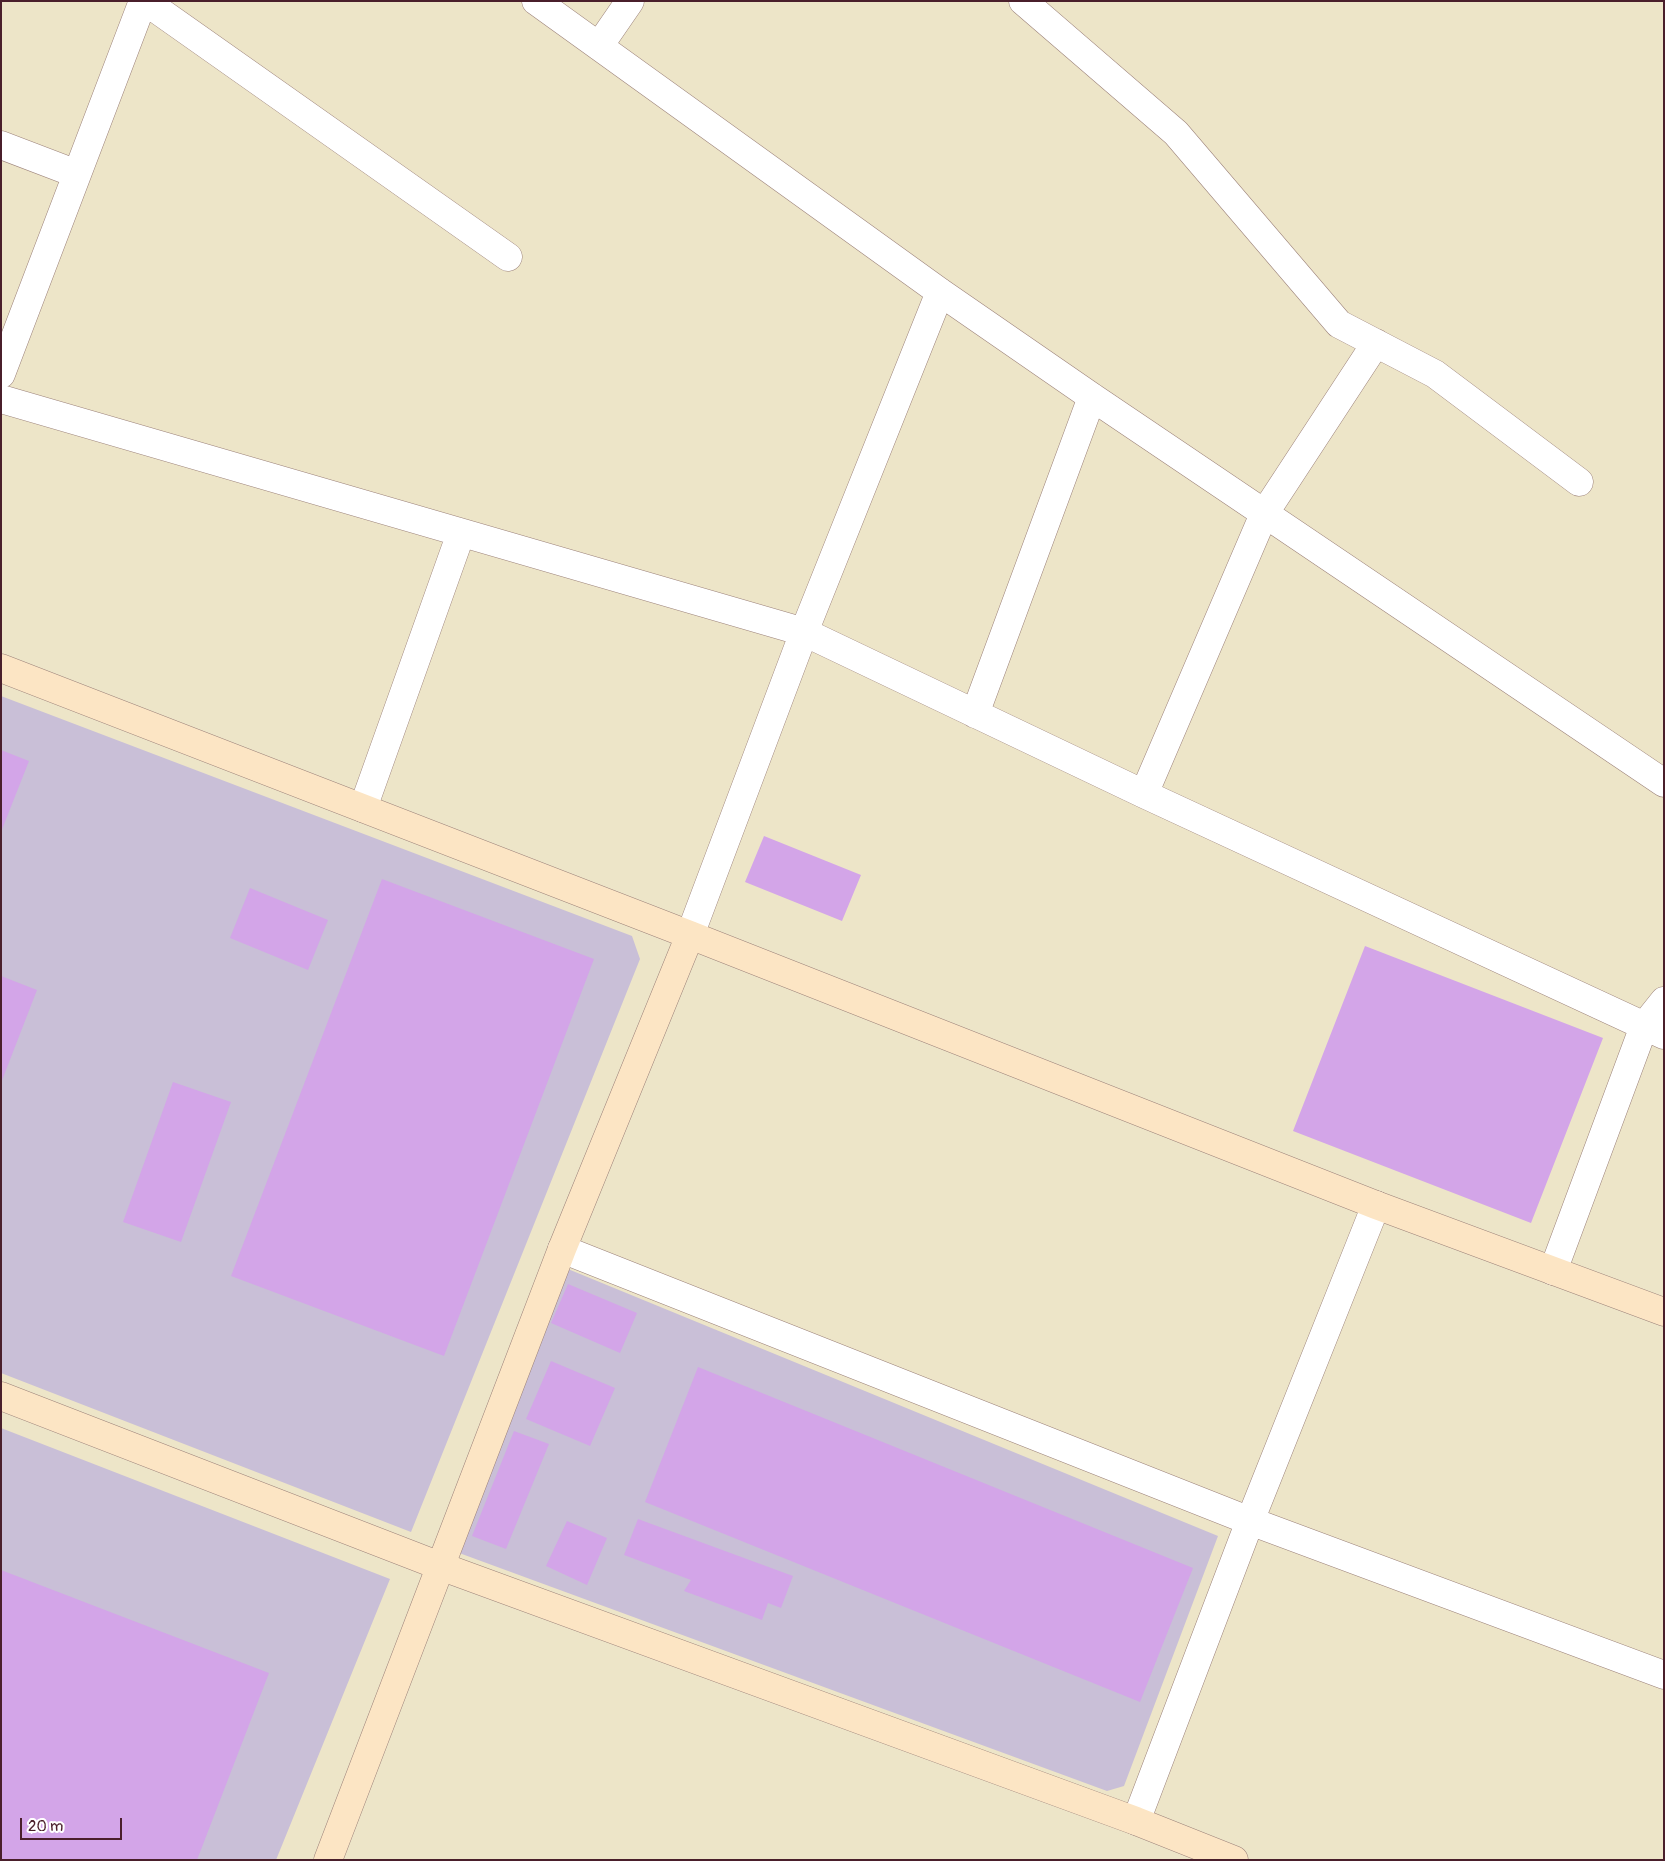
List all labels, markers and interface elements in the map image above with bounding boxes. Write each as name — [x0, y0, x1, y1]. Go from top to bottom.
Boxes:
scale bar — [22, 1808, 125, 1840]
text: 20 m — [28, 1817, 63, 1836]

